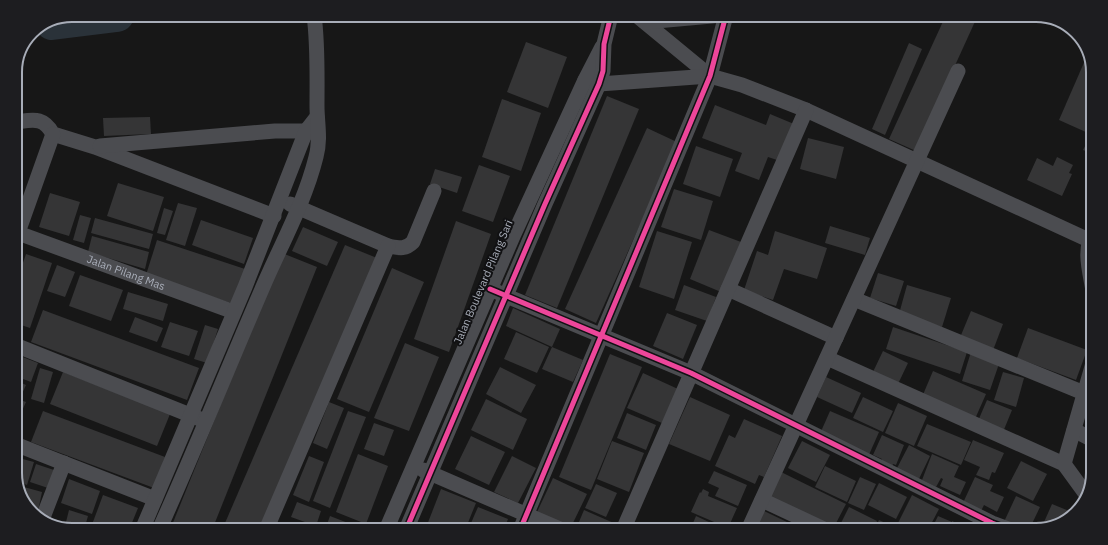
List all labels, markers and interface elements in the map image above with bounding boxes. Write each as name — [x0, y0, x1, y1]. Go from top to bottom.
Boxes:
street label: Jalan Boulevard Pilang Sari — [450, 218, 516, 346]
street label: Jalan Pilang Mas — [85, 252, 167, 293]

